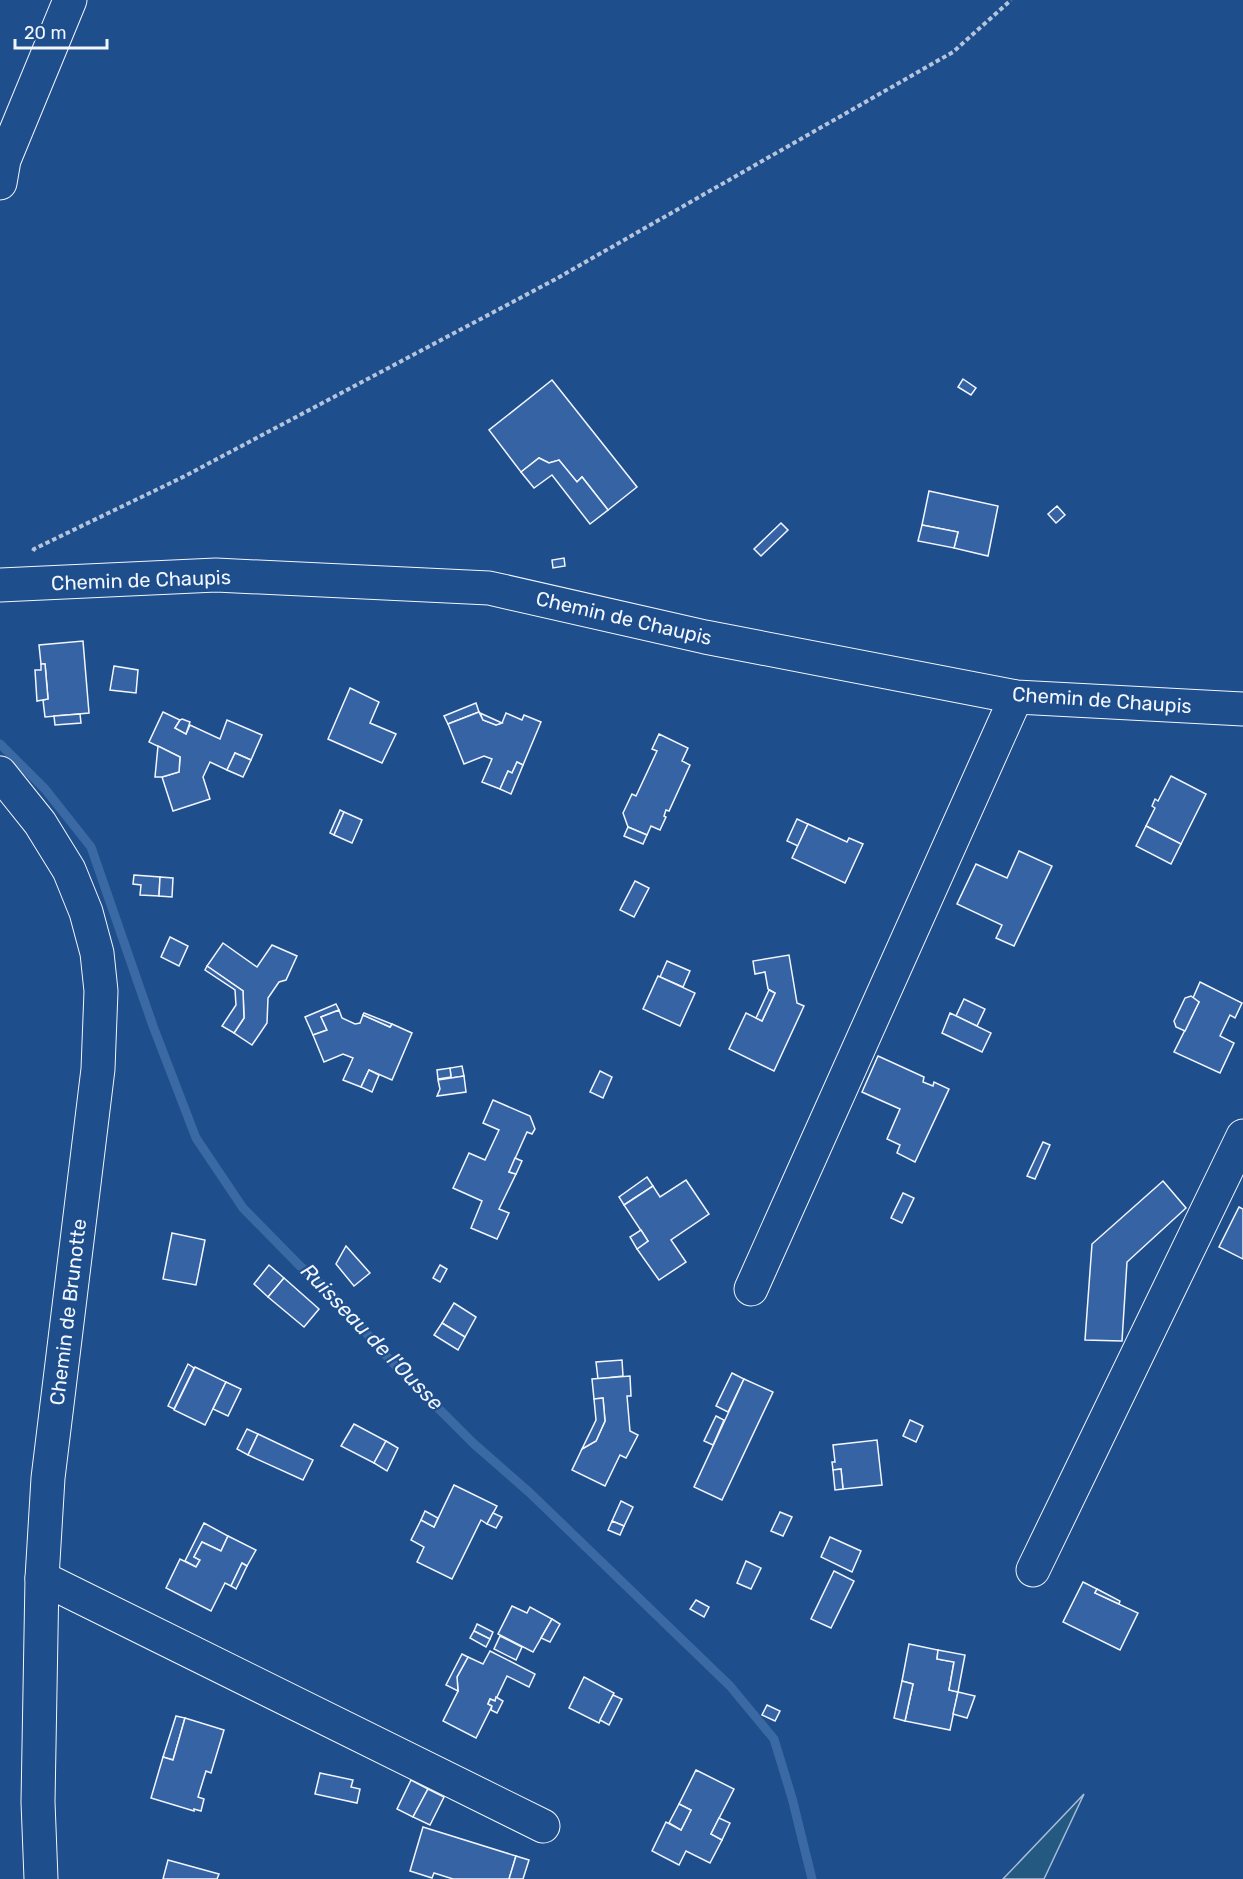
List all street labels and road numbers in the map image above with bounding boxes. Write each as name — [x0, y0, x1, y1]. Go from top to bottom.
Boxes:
street label: Chemin de Chaupis — [51, 565, 231, 595]
street label: Chemin de Chaupis — [534, 586, 714, 650]
street label: Chemin de Chaupis — [1011, 682, 1193, 718]
street label: Chemin de Brunotte — [45, 1217, 91, 1407]

